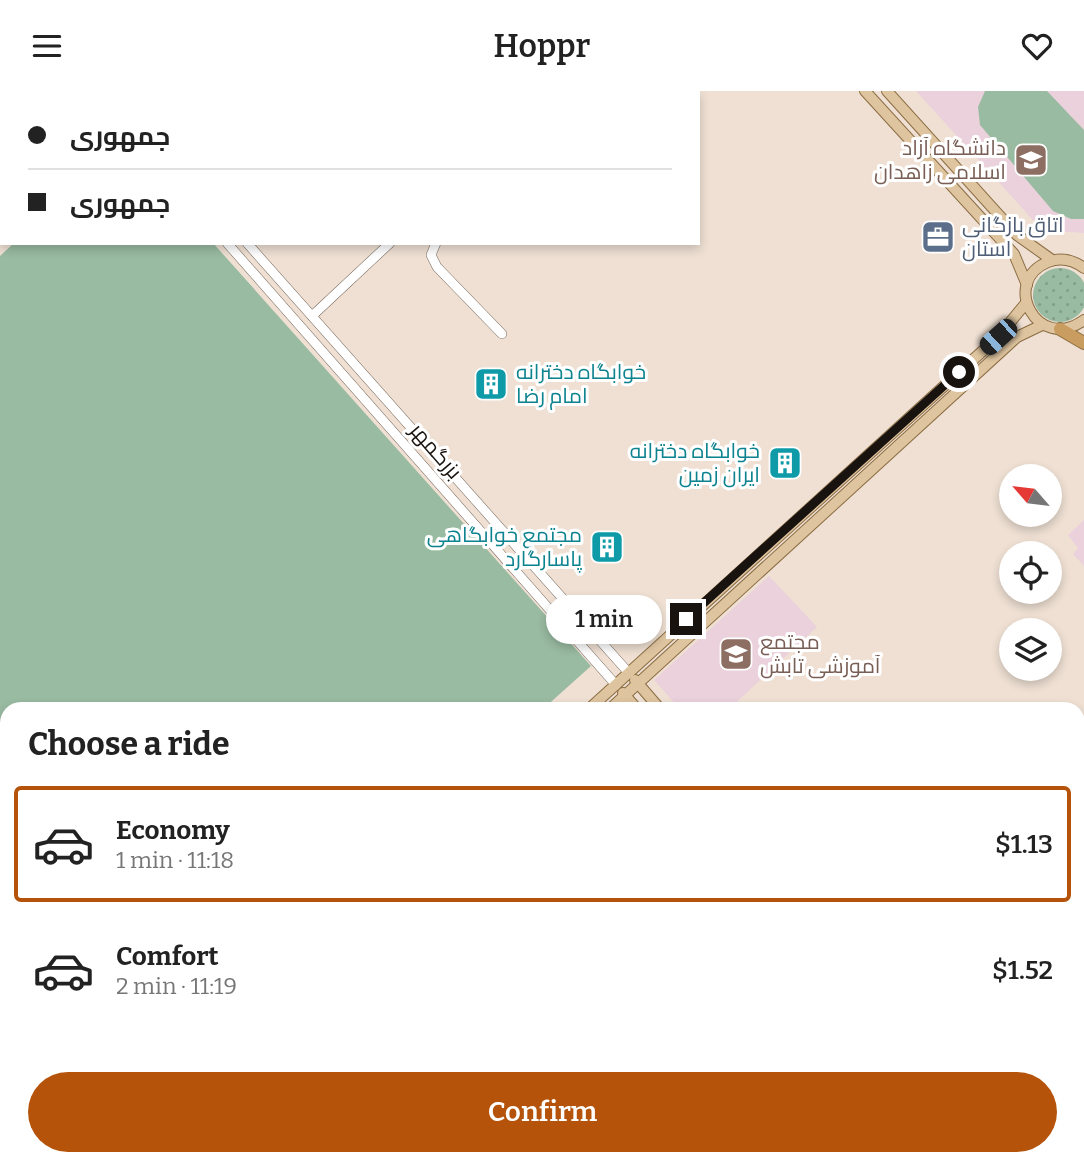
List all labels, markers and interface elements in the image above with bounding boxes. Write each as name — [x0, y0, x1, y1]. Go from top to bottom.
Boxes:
icon: menu — [28, 27, 66, 65]
text: Hoppr — [494, 27, 590, 65]
icon: heart — [1018, 27, 1056, 65]
text: جمهوری — [70, 121, 170, 152]
place label: دانشگاه آزاد اسلامی زاهدان — [874, 135, 1006, 185]
school or university icon: دانشگاه آزاد اسلامی زاهدان — [1012, 141, 1050, 179]
text: جمهوری — [70, 188, 170, 219]
place label: اتاق بازگانی استان — [962, 212, 1064, 262]
office icon: اتاق بازگانی استان — [919, 218, 957, 256]
car — [976, 315, 1021, 359]
route start — [943, 356, 975, 388]
place label: خوابگاه دخترانه امام رضا — [516, 359, 646, 410]
building icon: خوابگاه دخترانه امام رضا — [472, 365, 510, 403]
street label: بزرگمهر — [404, 417, 467, 484]
place label: خوابگاه دخترانه ایران زمین — [630, 438, 760, 488]
building icon: خوابگاه دخترانه ایران زمین — [766, 444, 804, 482]
north arrow — [999, 464, 1062, 527]
map controls — [999, 464, 1062, 681]
place label: مجتمع خوابگاهی پاسارگارد — [427, 522, 582, 573]
building icon: مجتمع خوابگاهی پاسارگارد — [588, 528, 626, 566]
button: locate — [999, 541, 1062, 604]
callout: 1 min — [546, 595, 662, 643]
route end — [670, 603, 702, 635]
text: 1 min — [575, 605, 633, 633]
button: layers — [999, 618, 1062, 681]
place label: مجتمع آموزشی تابش — [760, 629, 881, 679]
school or university icon: مجتمع آموزشی تابش — [717, 635, 755, 673]
text: Choose a ride — [28, 725, 229, 763]
icon: car — [32, 813, 95, 876]
text: Economy — [116, 815, 230, 846]
text: $1.13 — [995, 829, 1053, 860]
text: 1 min · 11:18 — [116, 846, 234, 874]
icon: car — [32, 939, 95, 1002]
text: Comfort — [116, 941, 219, 972]
text: $1.52 — [992, 955, 1053, 986]
text: 2 min · 11:19 — [116, 972, 237, 1000]
button: Confirm — [28, 1072, 1057, 1152]

